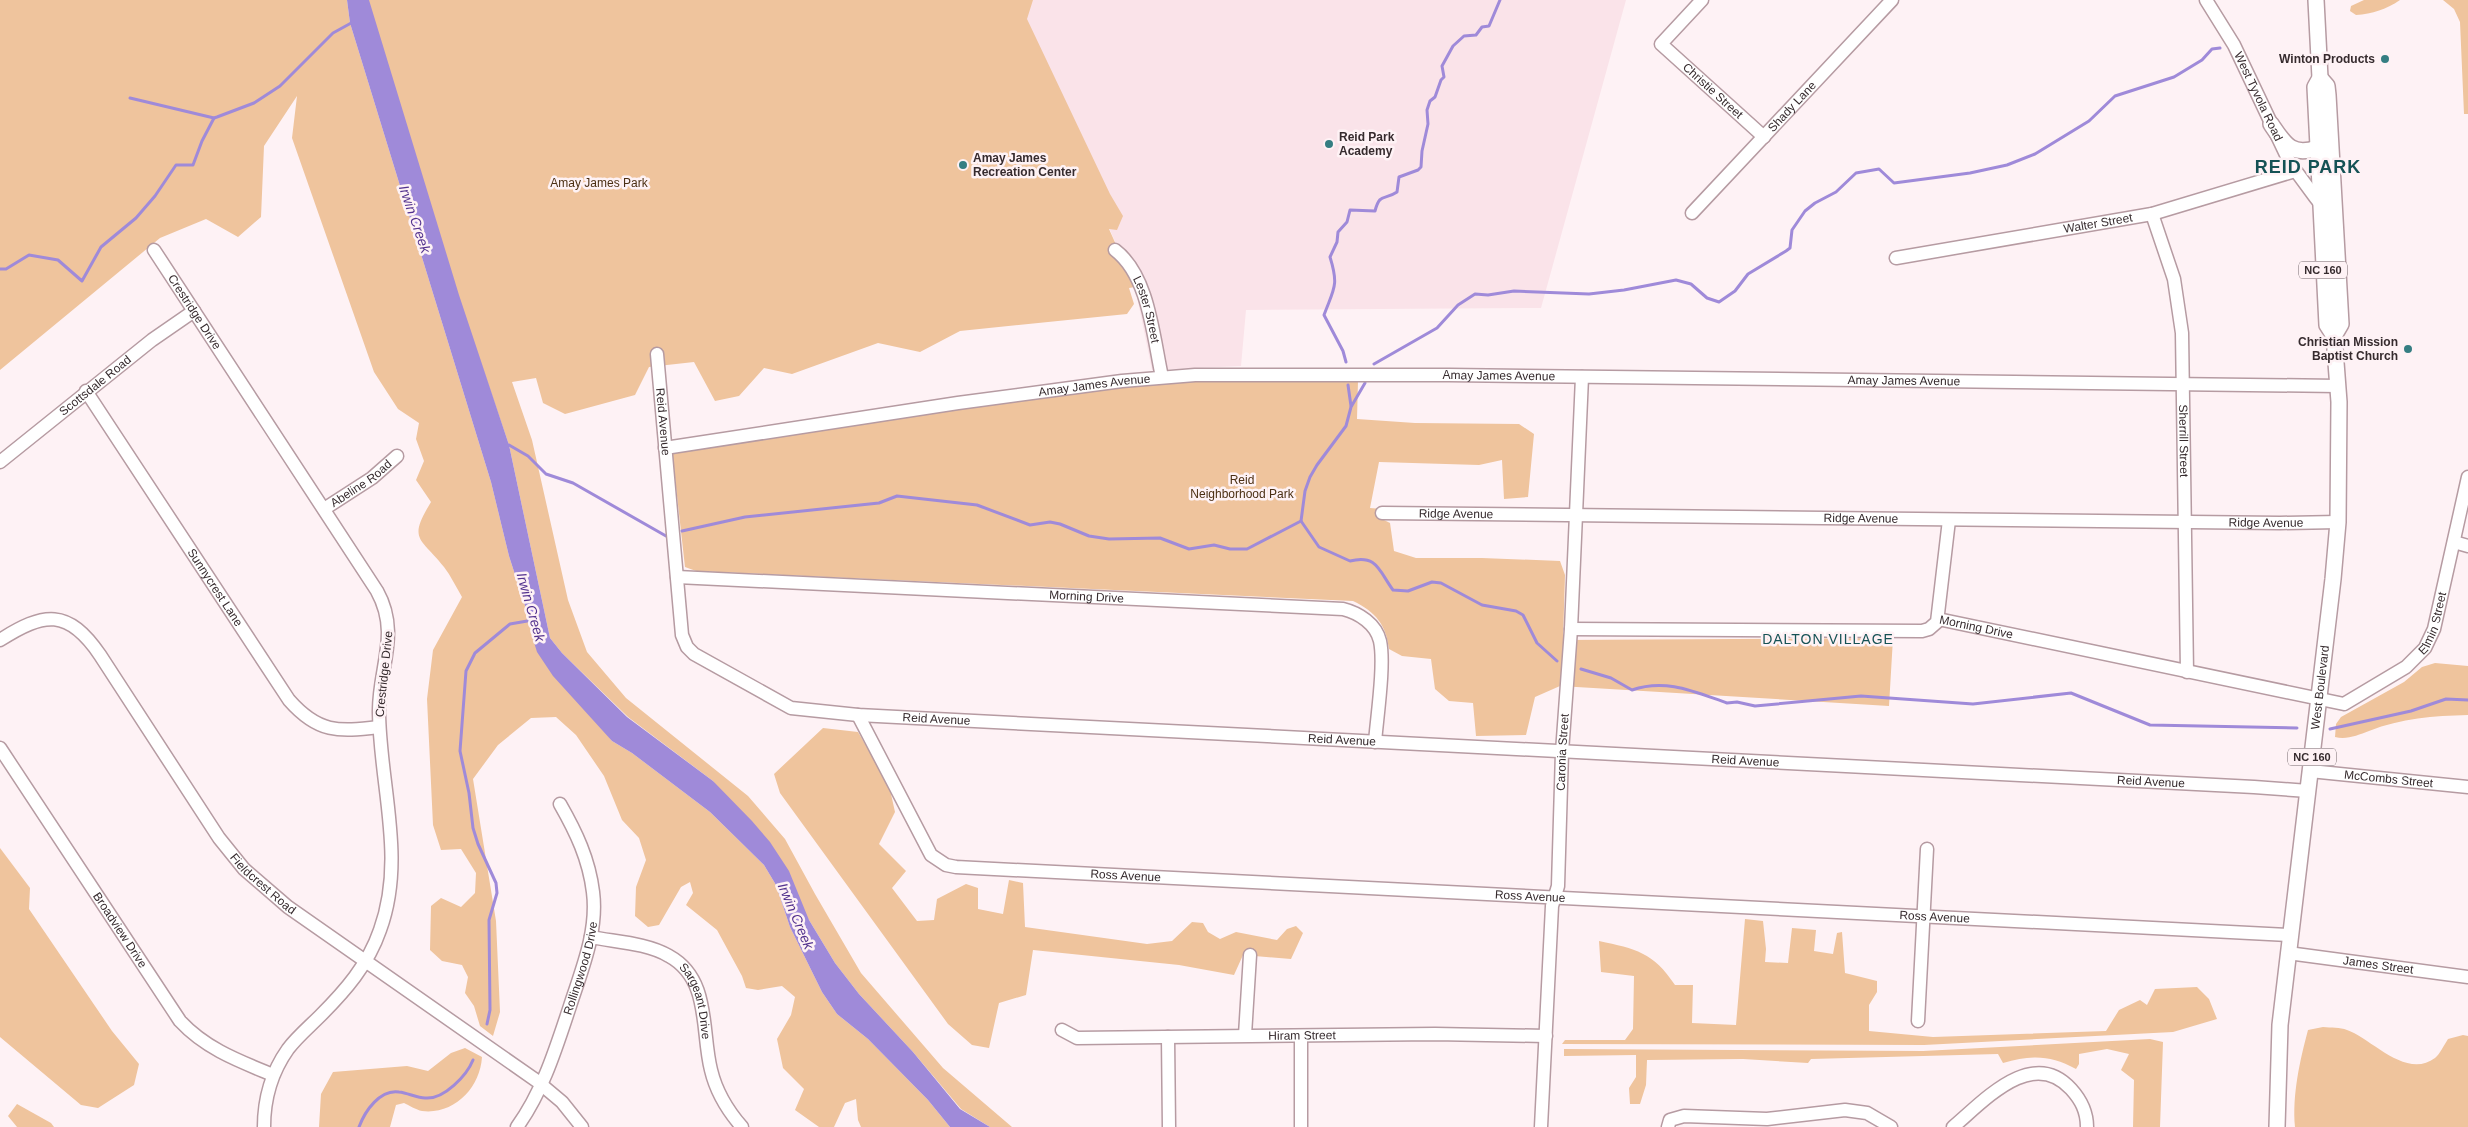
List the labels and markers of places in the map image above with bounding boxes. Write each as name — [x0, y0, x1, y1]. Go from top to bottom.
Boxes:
place label: Winton Products — [2279, 52, 2375, 66]
marker: Winton Products — [2379, 53, 2391, 65]
place label: Reid Park Academy — [1339, 130, 1395, 158]
marker: Reid Park Academy — [1323, 138, 1335, 150]
place label: Amay James Recreation Center — [973, 151, 1077, 179]
marker: Amay James Recreation Center — [957, 159, 969, 171]
place label: Christian Mission Baptist Church — [2298, 335, 2398, 363]
marker: Christian Mission Baptist Church — [2402, 343, 2414, 355]

